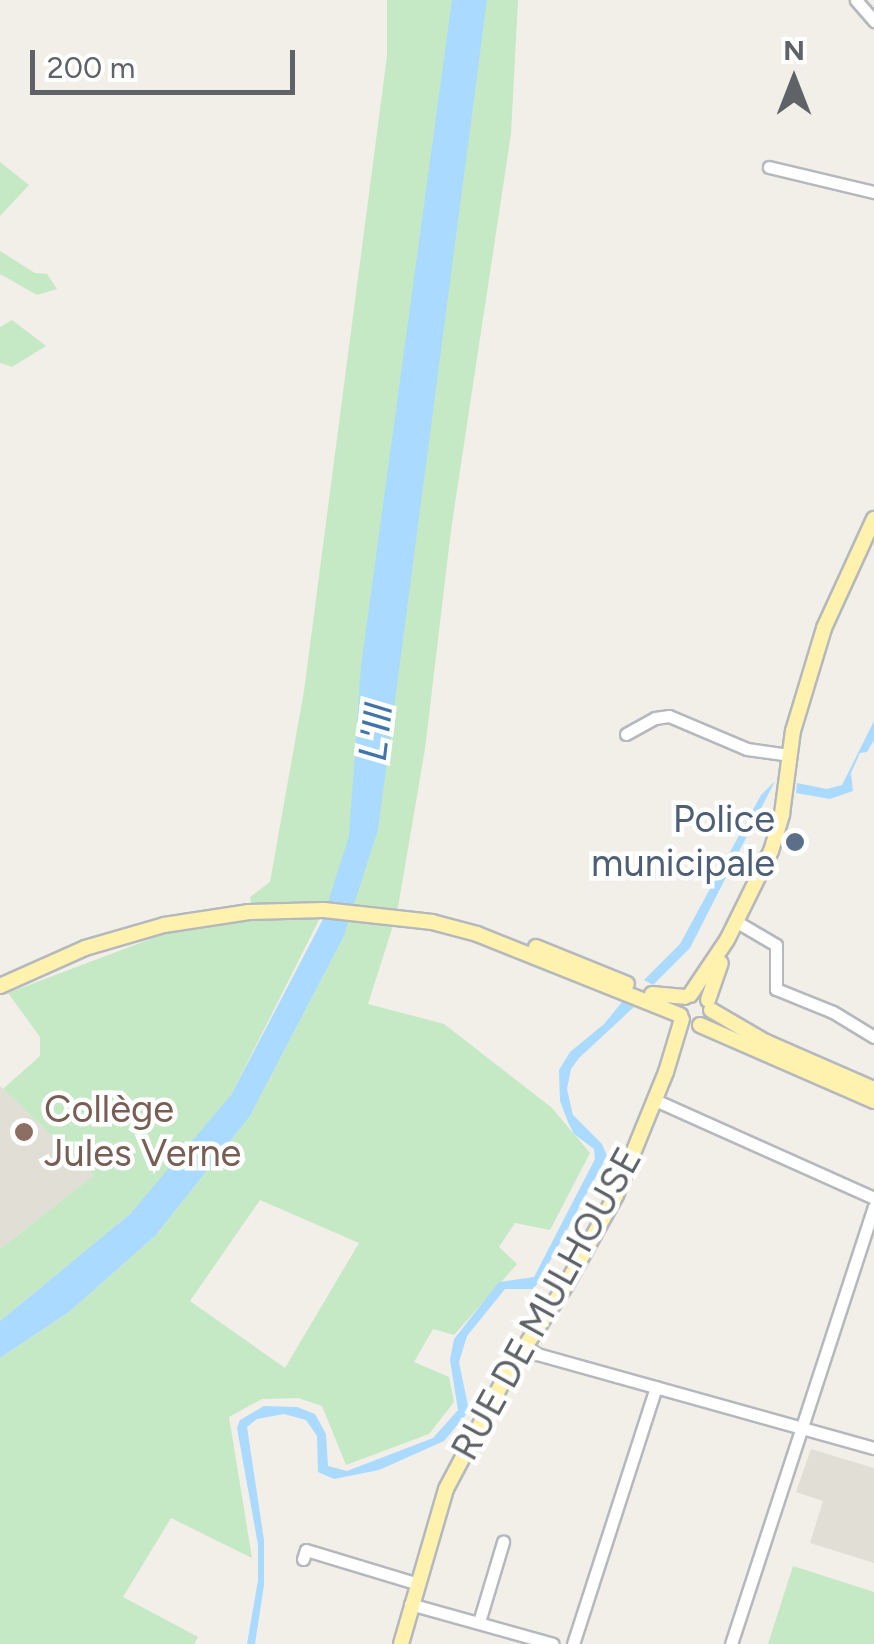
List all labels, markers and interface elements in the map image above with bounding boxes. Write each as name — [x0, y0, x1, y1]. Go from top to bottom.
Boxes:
scale bar — [35, 30, 300, 92]
north arrow — [744, 30, 844, 130]
text: N — [783, 33, 805, 67]
text: 200 m — [47, 49, 135, 86]
water label: L'Ill — [348, 701, 402, 763]
place label: Police municipale — [591, 797, 775, 886]
marker: Police municipale — [784, 831, 806, 853]
place label: Collège Jules Verne — [44, 1087, 241, 1176]
marker: Collège Jules Verne — [13, 1121, 35, 1143]
street label: RUE DE MULHOUSE — [442, 1140, 652, 1468]

